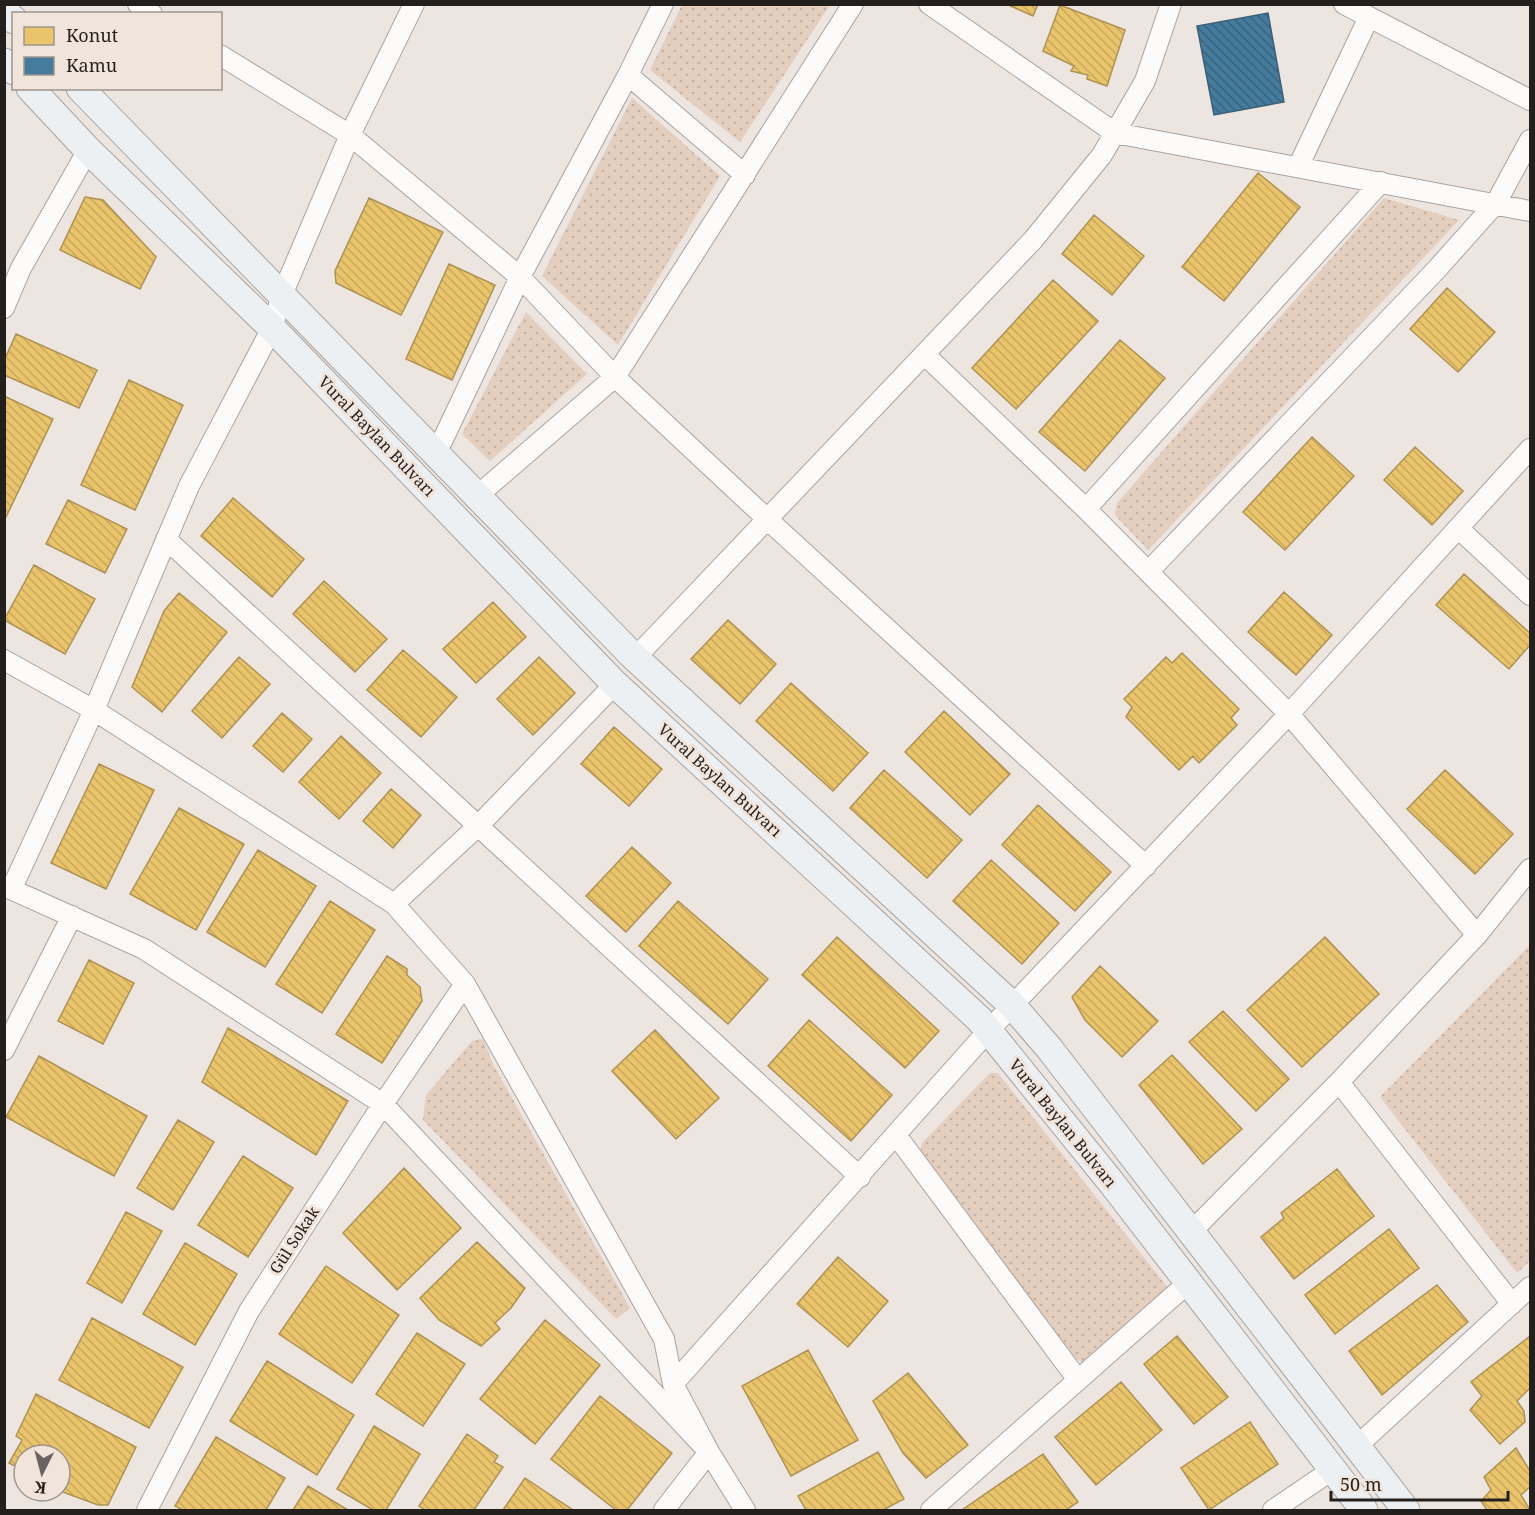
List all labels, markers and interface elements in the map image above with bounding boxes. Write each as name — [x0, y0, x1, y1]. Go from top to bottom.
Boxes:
legend — [12, 12, 222, 90]
text: Konut — [66, 23, 118, 47]
text: Kamu — [66, 53, 118, 77]
street label: Vural Baylan Bulvarı — [314, 371, 440, 501]
street label: Vural Baylan Bulvarı — [653, 718, 787, 842]
street label: Vural Baylan Bulvarı — [1004, 1054, 1122, 1192]
street label: Gül Sokak — [264, 1201, 324, 1278]
north arrow — [12, 1443, 72, 1503]
scale bar — [1331, 1464, 1508, 1502]
text: 50 m — [1340, 1472, 1382, 1496]
text: K — [33, 1476, 47, 1499]

